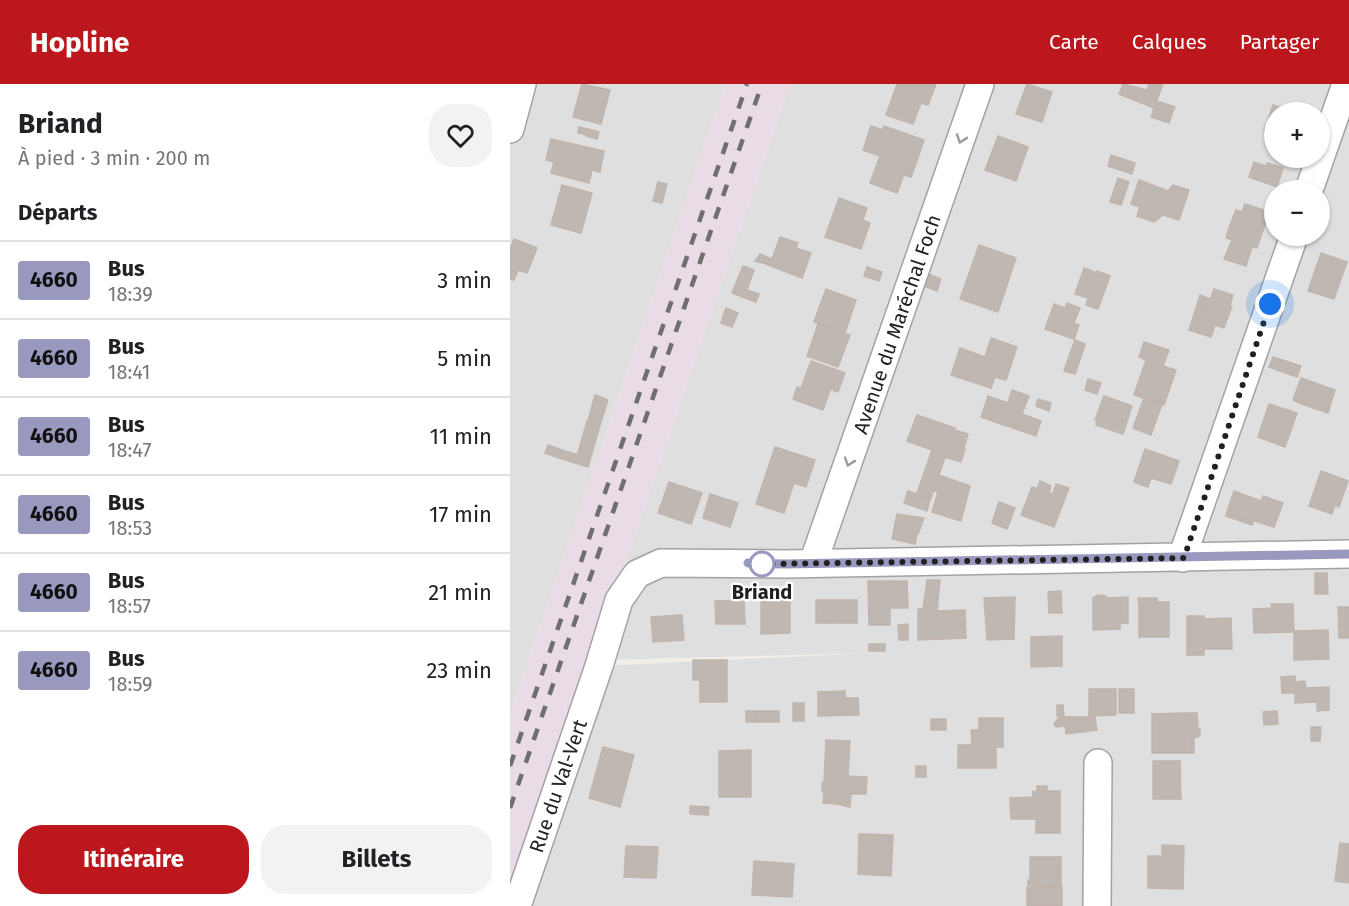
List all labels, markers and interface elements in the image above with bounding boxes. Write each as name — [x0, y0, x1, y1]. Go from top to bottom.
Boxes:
text: Hopline — [30, 26, 130, 59]
text: Carte — [1049, 29, 1099, 55]
text: Calques — [1132, 29, 1207, 55]
text: Partager — [1240, 29, 1319, 55]
map controls — [1264, 102, 1330, 246]
button: + — [1264, 102, 1330, 168]
button: heart — [429, 104, 492, 167]
text: Briand — [18, 107, 103, 140]
one-way arrow — [956, 133, 969, 144]
text: À pied · 3 min · 200 m — [18, 146, 210, 170]
button: − — [1264, 180, 1330, 246]
text: Départs — [18, 199, 97, 226]
street label: Avenue du Maréchal Foch — [848, 211, 946, 437]
text: Bus — [108, 255, 145, 282]
text: 4660 — [30, 267, 78, 293]
text: 3 min — [437, 267, 492, 294]
text: 18:39 — [108, 282, 153, 306]
your location — [1255, 289, 1285, 319]
text: Bus — [108, 333, 145, 360]
text: 4660 — [30, 345, 78, 371]
text: 5 min — [437, 345, 492, 372]
text: 18:41 — [108, 360, 150, 384]
text: Bus — [108, 411, 145, 438]
text: 4660 — [30, 423, 78, 449]
text: 11 min — [429, 423, 492, 450]
text: 18:47 — [108, 438, 151, 462]
one-way arrow — [843, 456, 856, 467]
text: Bus — [108, 489, 145, 516]
text: 4660 — [30, 501, 78, 527]
text: 17 min — [429, 501, 492, 528]
text: 18:53 — [108, 516, 152, 540]
marker: Briand — [749, 551, 775, 577]
text: Bus — [108, 567, 145, 594]
text: 4660 — [30, 579, 78, 605]
text: 21 min — [428, 579, 492, 606]
place label: Briand — [732, 580, 792, 604]
text: 18:57 — [108, 594, 151, 618]
text: Bus — [108, 645, 145, 672]
text: 4660 — [30, 657, 78, 683]
text: 23 min — [426, 657, 492, 684]
text: 18:59 — [108, 672, 153, 696]
street label: Rue du Val-Vert — [524, 715, 592, 856]
button: Itinéraire — [18, 825, 249, 894]
button: Billets — [261, 825, 492, 894]

